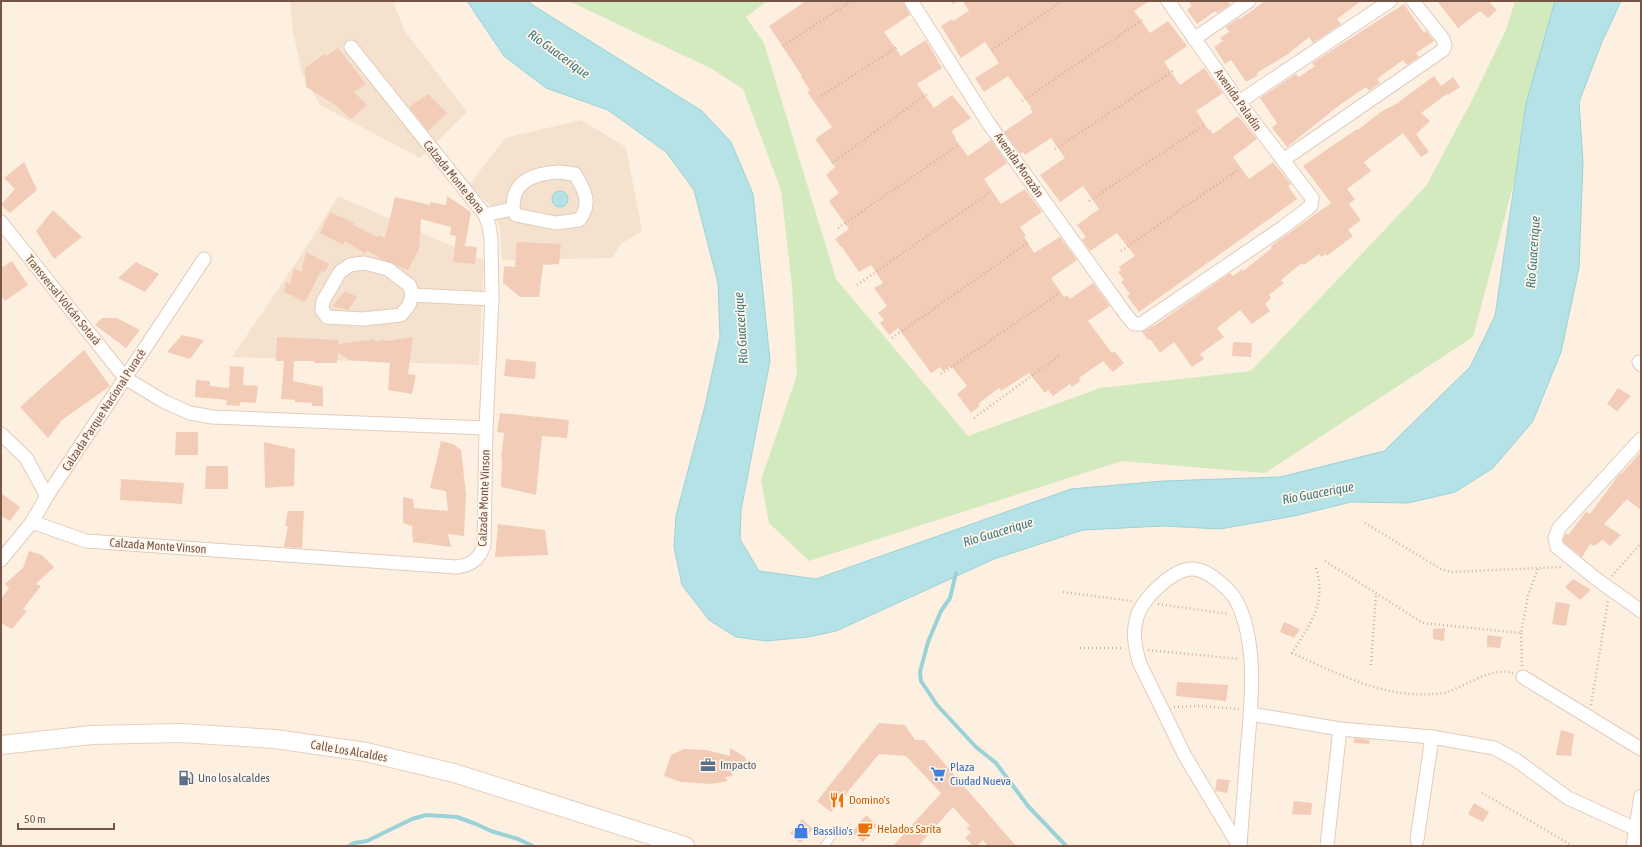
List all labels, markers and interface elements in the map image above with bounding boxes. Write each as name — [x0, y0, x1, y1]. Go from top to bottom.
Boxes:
water label: Río Guacerique — [525, 27, 593, 81]
street label: Avenida Paladín — [1212, 67, 1264, 133]
street label: Avenida Morazán — [991, 130, 1047, 200]
street label: Calzada Monte Bona — [420, 138, 488, 216]
water label: Río Guacerique — [1523, 215, 1543, 289]
street label: Transversal Volcán Sotará — [22, 252, 104, 348]
water label: Río Guacerique — [731, 291, 751, 365]
street label: Calzada Parque Nacional Puracé — [59, 346, 149, 474]
street label: Calzada Monte Vinson — [475, 449, 493, 547]
water label: Río Guacerique — [1281, 479, 1355, 507]
water label: Río Guacerique — [961, 514, 1035, 550]
street label: Calzada Monte Vinson — [109, 536, 207, 556]
street label: Calle Los Alcaldes — [309, 737, 389, 765]
office icon: Impacto — [699, 756, 717, 774]
place label: Impacto — [720, 758, 757, 772]
place label: Plaza Ciudad Nueva — [950, 760, 1011, 788]
supermarket icon: Plaza Ciudad Nueva — [929, 765, 947, 783]
fuel station icon: Uno los alcaldes — [177, 769, 195, 787]
place label: Uno los alcaldes — [198, 771, 270, 785]
restaurant icon: Domino's — [828, 791, 846, 809]
place label: Domino's — [849, 793, 890, 807]
scale bar — [18, 805, 114, 831]
text: 50 m — [24, 812, 46, 826]
cafe icon: Helados Sarita — [856, 820, 874, 838]
shop icon: Bassilio's — [792, 822, 810, 840]
place label: Helados Sarita — [877, 822, 941, 836]
place label: Bassilio's — [813, 824, 853, 838]

